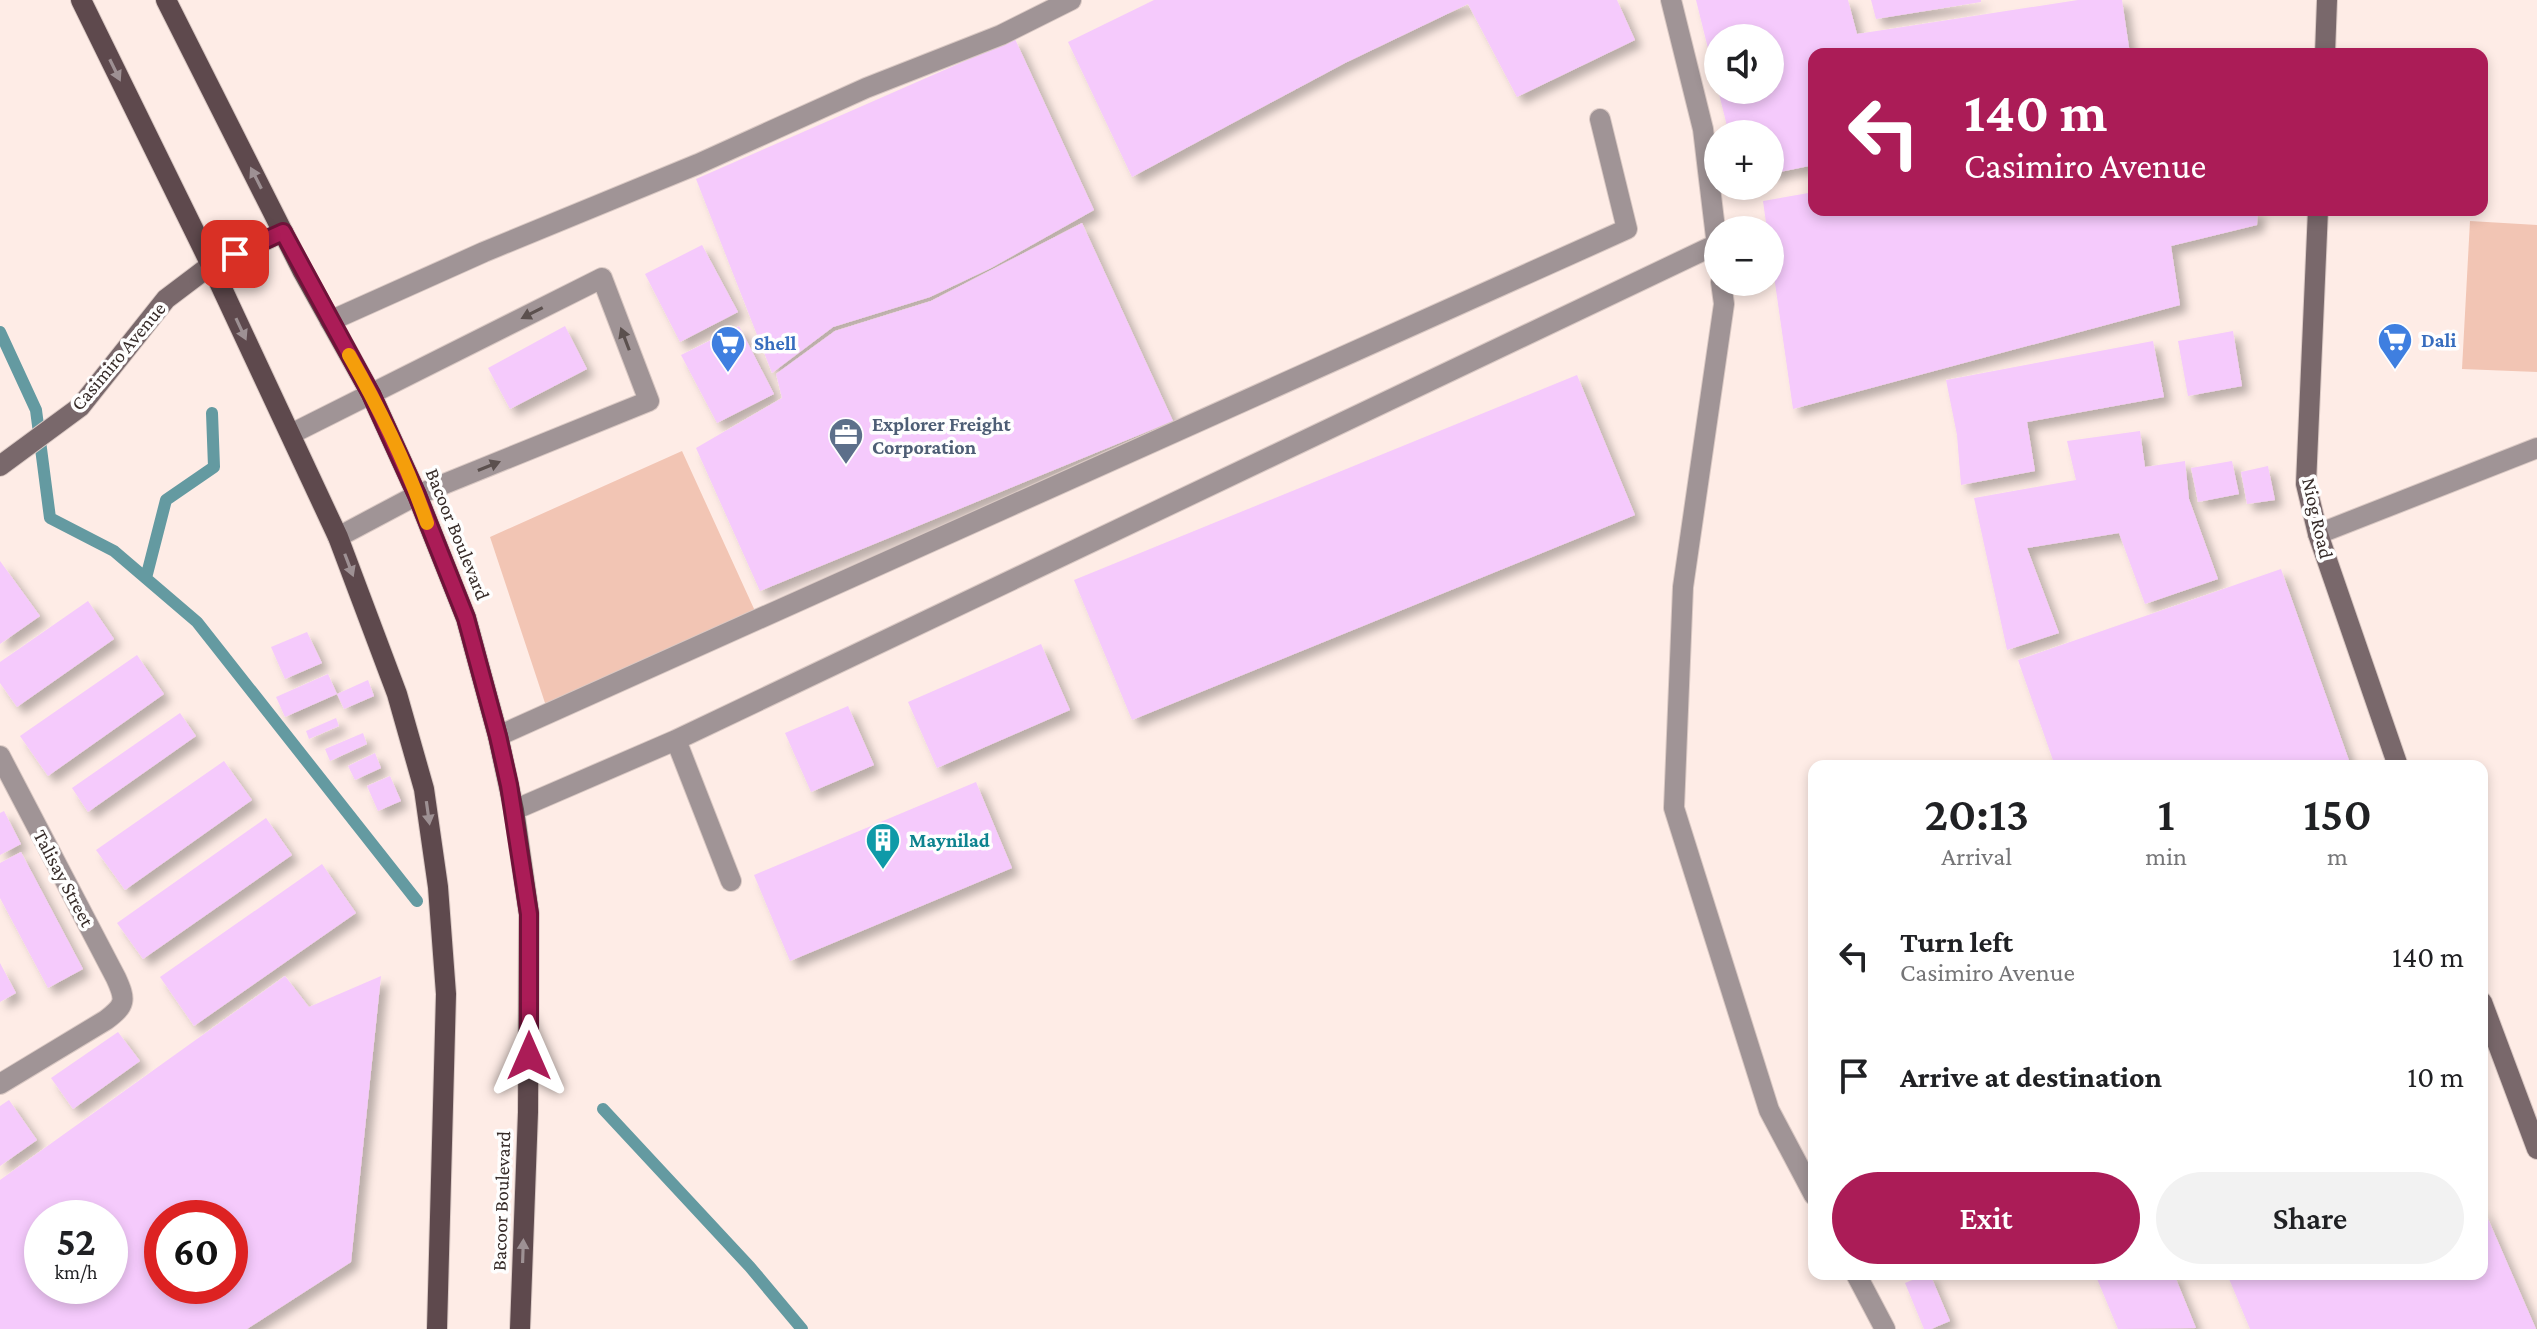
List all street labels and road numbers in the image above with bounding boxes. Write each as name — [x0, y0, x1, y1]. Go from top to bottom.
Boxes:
street label: Casimiro Avenue — [66, 297, 170, 415]
street label: Bacoor Boulevard — [422, 465, 495, 604]
street label: Niog Road — [2297, 475, 2338, 561]
street label: Talisay Street — [28, 826, 99, 931]
street label: Bacoor Boulevard — [488, 1130, 514, 1271]

